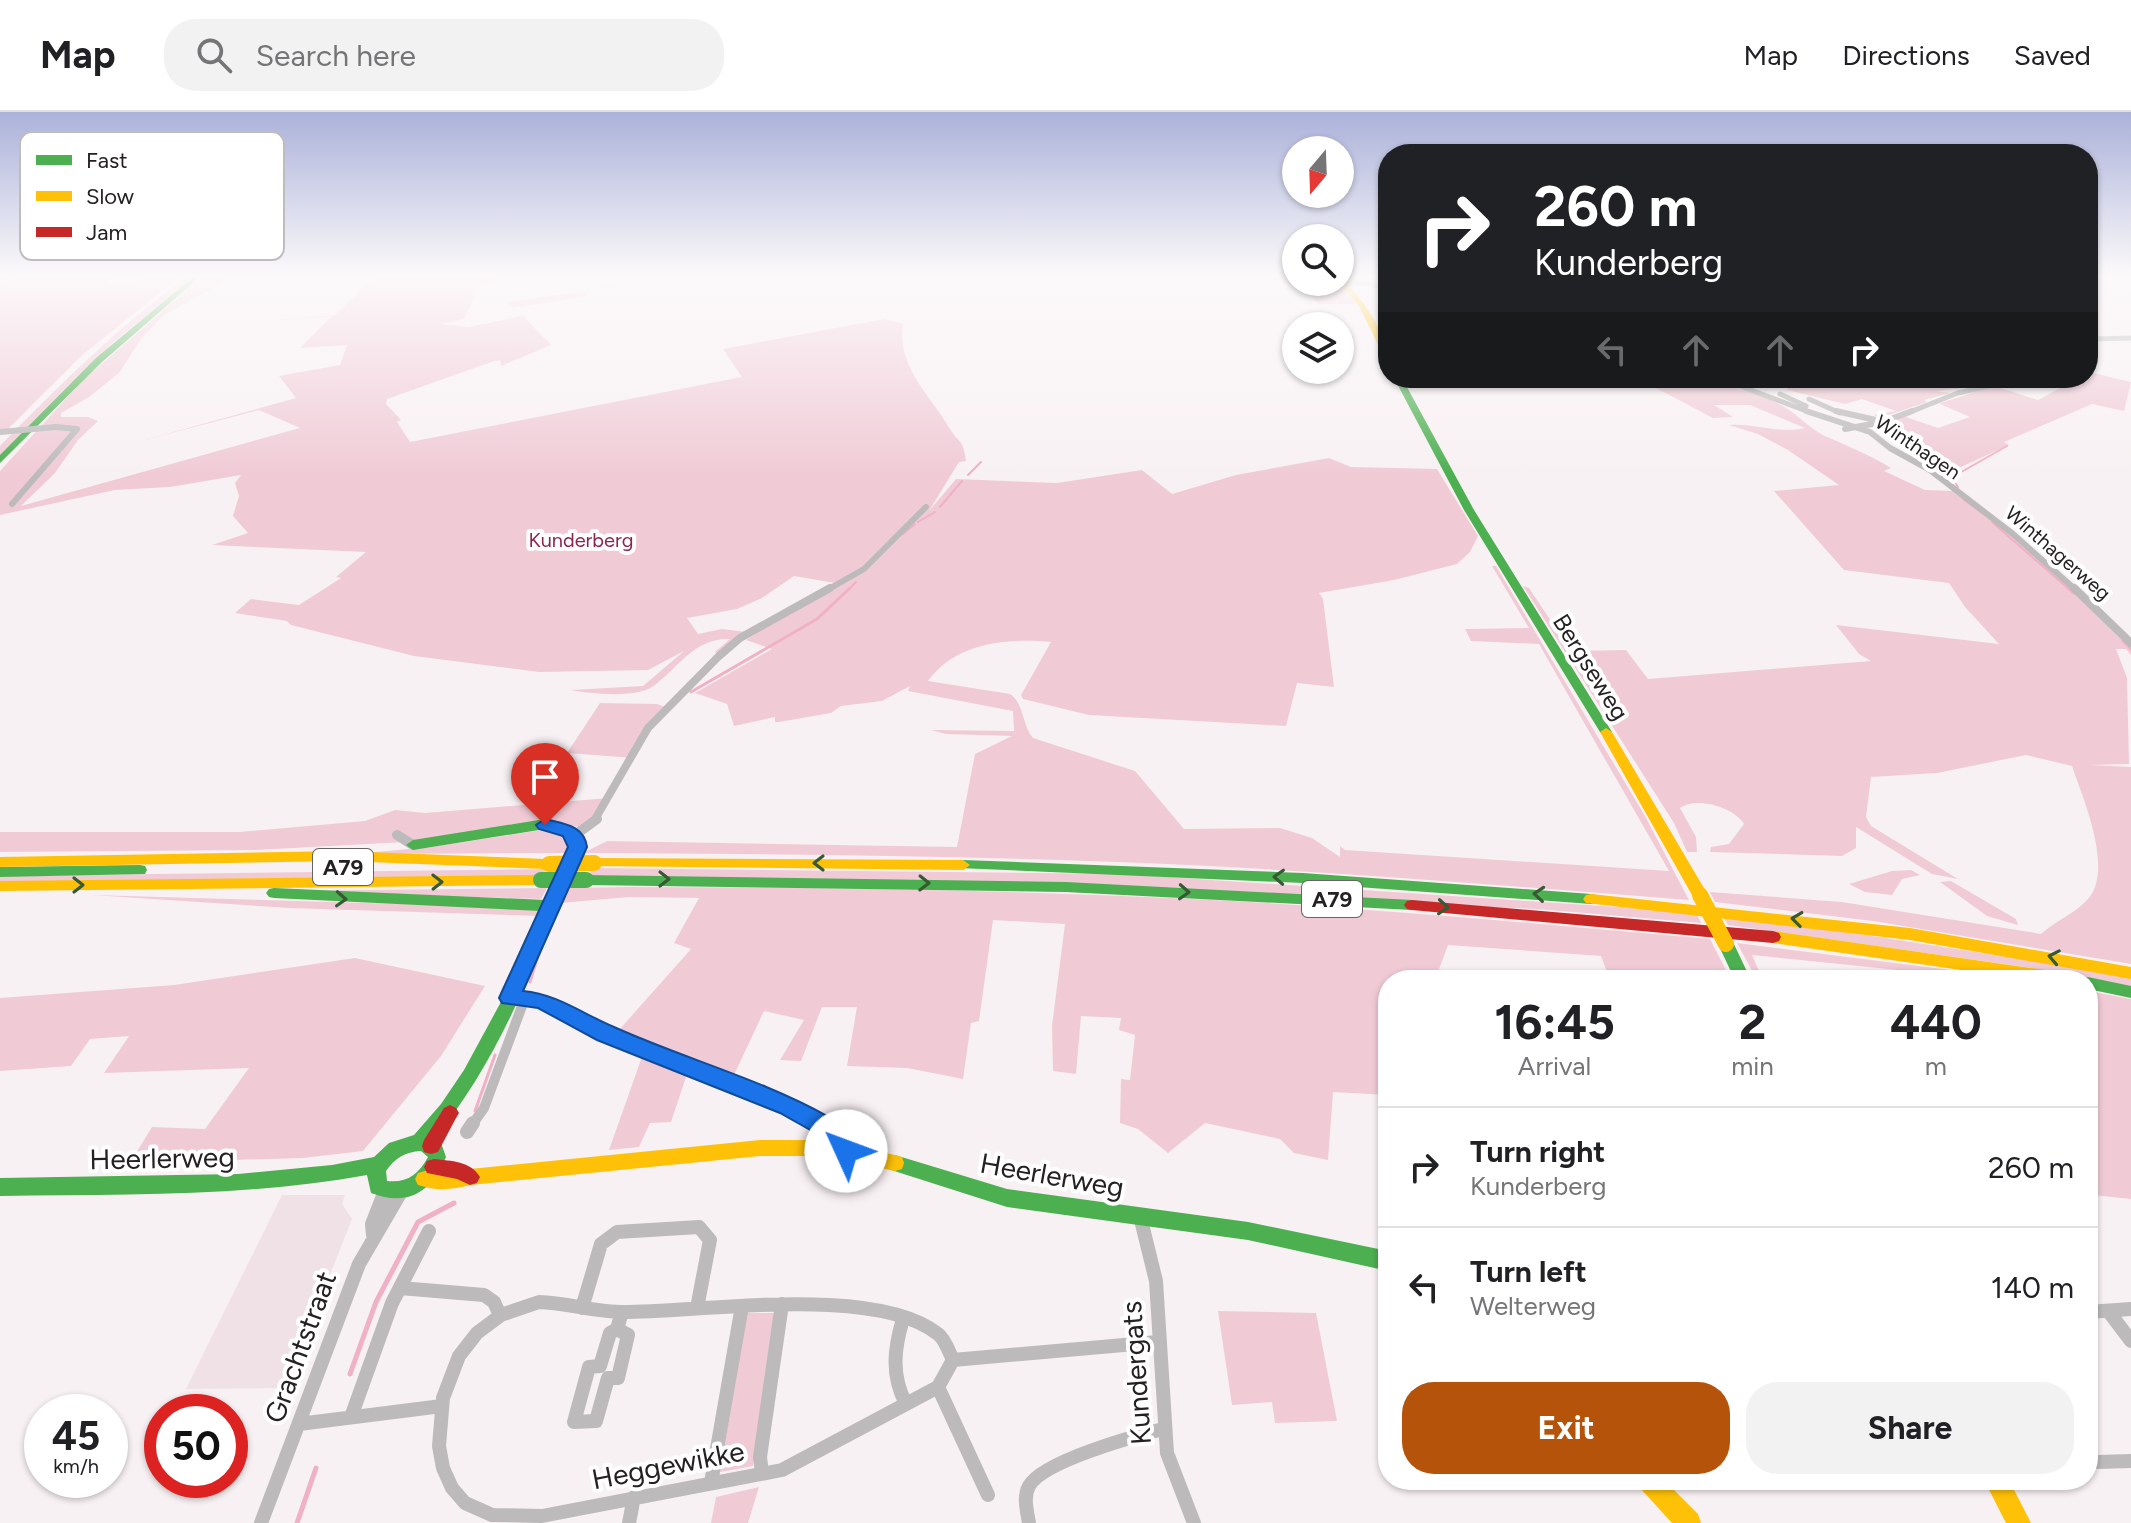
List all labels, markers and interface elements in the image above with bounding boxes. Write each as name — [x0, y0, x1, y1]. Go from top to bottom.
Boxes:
search box — [164, 19, 724, 91]
text: Map — [40, 32, 116, 78]
icon: search — [192, 33, 236, 77]
text: Search here — [256, 37, 416, 74]
text: Map — [1744, 38, 1798, 72]
text: Directions — [1842, 38, 1970, 72]
text: Saved — [2014, 38, 2091, 72]
legend — [20, 132, 284, 260]
north arrow — [1282, 136, 1354, 208]
map controls — [1282, 136, 1354, 384]
text: Fast — [86, 147, 128, 174]
text: 260 m — [1534, 173, 1697, 240]
icon: right — [1402, 176, 1506, 280]
text: Slow — [86, 183, 135, 210]
text: Jam — [86, 219, 127, 246]
button: search — [1282, 224, 1354, 296]
text: Kunderberg — [1534, 241, 1723, 284]
button: layers — [1282, 312, 1354, 384]
icon: left — [1590, 328, 1634, 372]
icon: ahead — [1674, 328, 1718, 372]
icon: ahead — [1758, 328, 1802, 372]
icon: right — [1842, 328, 1886, 372]
street label: Winthagen — [1871, 410, 1965, 484]
street label: Winthagerweg — [2001, 501, 2115, 605]
park label: Kunderberg — [528, 528, 634, 552]
street label: Bergseweg — [1547, 609, 1635, 725]
pin — [511, 743, 579, 825]
icon: arrive — [523, 755, 567, 799]
road number: A79 — [313, 849, 373, 885]
one-way arrow — [812, 854, 825, 871]
one-way arrow — [1272, 868, 1285, 885]
one-way arrow — [658, 870, 671, 888]
one-way arrow — [431, 873, 444, 890]
one-way arrow — [918, 874, 931, 892]
one-way arrow — [72, 876, 85, 894]
road number: A79 — [1302, 881, 1362, 917]
one-way arrow — [1178, 883, 1191, 900]
one-way arrow — [1532, 886, 1545, 903]
one-way arrow — [335, 890, 348, 907]
one-way arrow — [1437, 898, 1450, 915]
one-way arrow — [1791, 910, 1804, 927]
one-way arrow — [2048, 950, 2061, 967]
text: 16:45 — [1494, 993, 1615, 1051]
text: 2 — [1739, 993, 1766, 1051]
text: 440 — [1890, 993, 1982, 1051]
text: Arrival — [1518, 1050, 1591, 1082]
text: min — [1731, 1050, 1774, 1082]
text: m — [1925, 1050, 1947, 1082]
position arrow — [804, 1109, 888, 1193]
text: Turn right — [1470, 1133, 1605, 1170]
street label: Heerlerweg — [89, 1140, 235, 1176]
icon: right — [1402, 1145, 1446, 1189]
street label: Heerlerweg — [977, 1146, 1127, 1204]
text: 260 m — [1988, 1149, 2074, 1186]
text: Kunderberg — [1470, 1170, 1607, 1202]
text: Turn left — [1470, 1253, 1587, 1290]
icon: left — [1402, 1265, 1446, 1309]
street label: Grachtstraat — [257, 1267, 343, 1427]
text: 140 m — [1991, 1269, 2074, 1306]
text: Welterweg — [1470, 1290, 1596, 1322]
street label: Kundergats — [1114, 1300, 1158, 1446]
button: Exit — [1402, 1382, 1730, 1474]
button: Share — [1746, 1382, 2074, 1474]
speed limit sign: 50 — [144, 1394, 248, 1498]
text: 45 — [52, 1412, 100, 1460]
street label: Heggewikke — [589, 1434, 747, 1496]
text: km/h — [53, 1454, 99, 1478]

